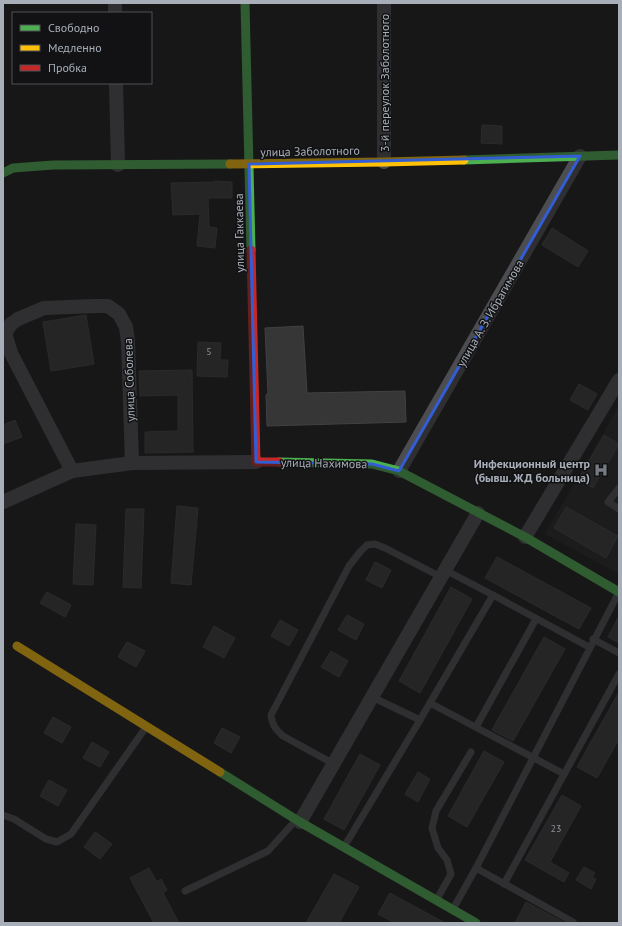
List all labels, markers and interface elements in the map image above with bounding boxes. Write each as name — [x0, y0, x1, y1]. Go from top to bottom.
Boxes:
legend — [12, 12, 152, 84]
street label: 3-й переулок Заболотного — [377, 14, 392, 152]
text: Свободно — [48, 20, 99, 35]
text: Медленно — [48, 40, 102, 55]
text: Пробка — [48, 60, 87, 75]
street label: улица Заболотного — [260, 143, 360, 159]
street label: улица Гаккаева — [231, 193, 247, 273]
street label: улица А. З. Ибрагимова — [453, 257, 527, 369]
street label: улица Соболева — [120, 338, 138, 422]
house number: 5 — [206, 345, 212, 358]
street label: улица Нахимова — [281, 455, 367, 471]
place label: Инфекционный центр (бывш. ЖД больница) — [474, 456, 591, 485]
hospital icon: Инфекционный центр (бывш. ЖД больница) — [593, 462, 609, 478]
house number: 23 — [551, 822, 561, 835]

